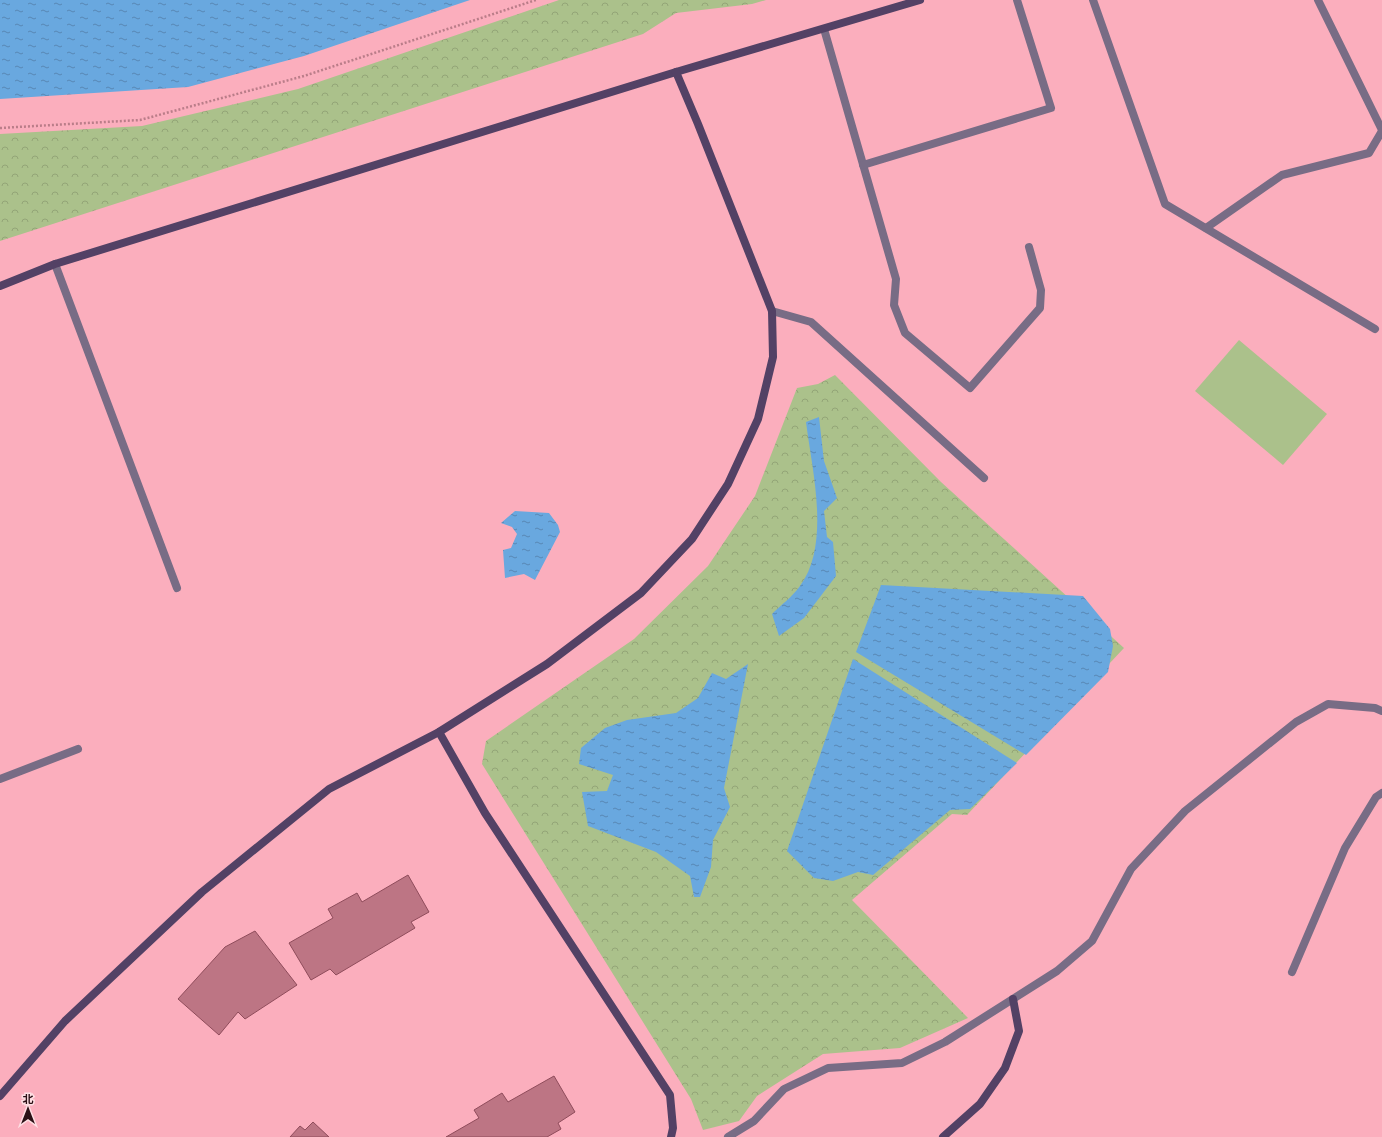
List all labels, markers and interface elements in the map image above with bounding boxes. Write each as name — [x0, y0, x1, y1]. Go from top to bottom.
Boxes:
north arrow — [8, 1089, 48, 1129]
text: 北 — [23, 1092, 34, 1106]

